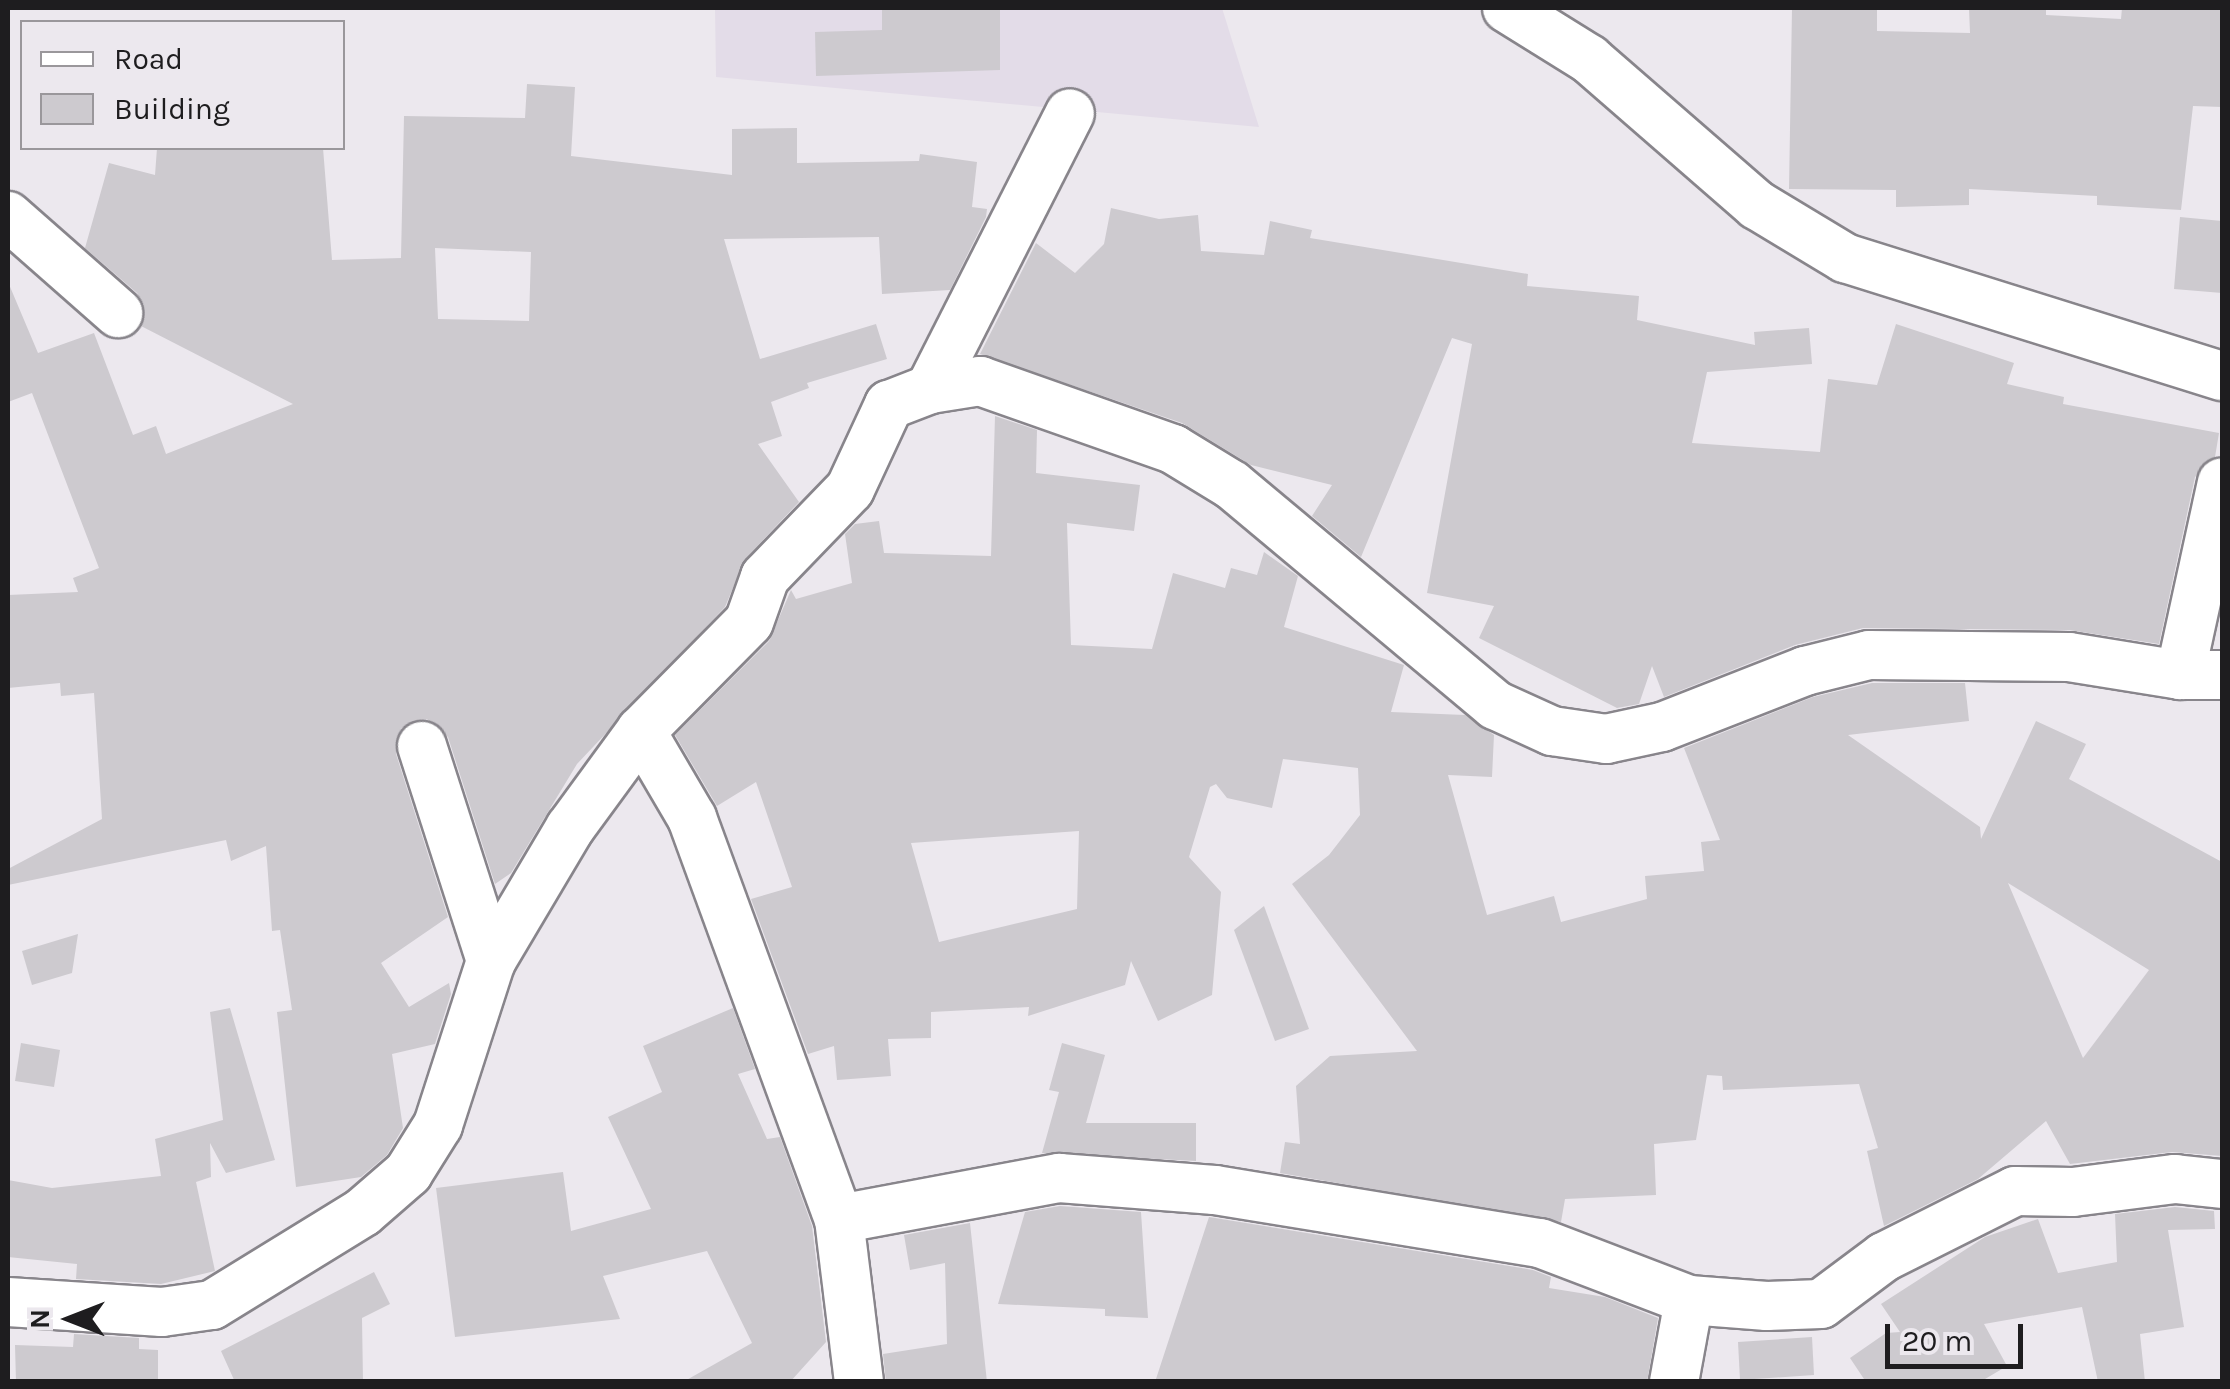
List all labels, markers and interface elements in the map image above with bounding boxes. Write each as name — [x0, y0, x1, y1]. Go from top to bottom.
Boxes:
legend — [20, 20, 345, 150]
text: Road — [114, 41, 183, 77]
text: Building — [114, 91, 230, 127]
north arrow — [20, 1269, 120, 1369]
scale bar — [1890, 1304, 2028, 1366]
text: N — [23, 1309, 56, 1329]
text: 20 m — [1902, 1323, 1972, 1359]

